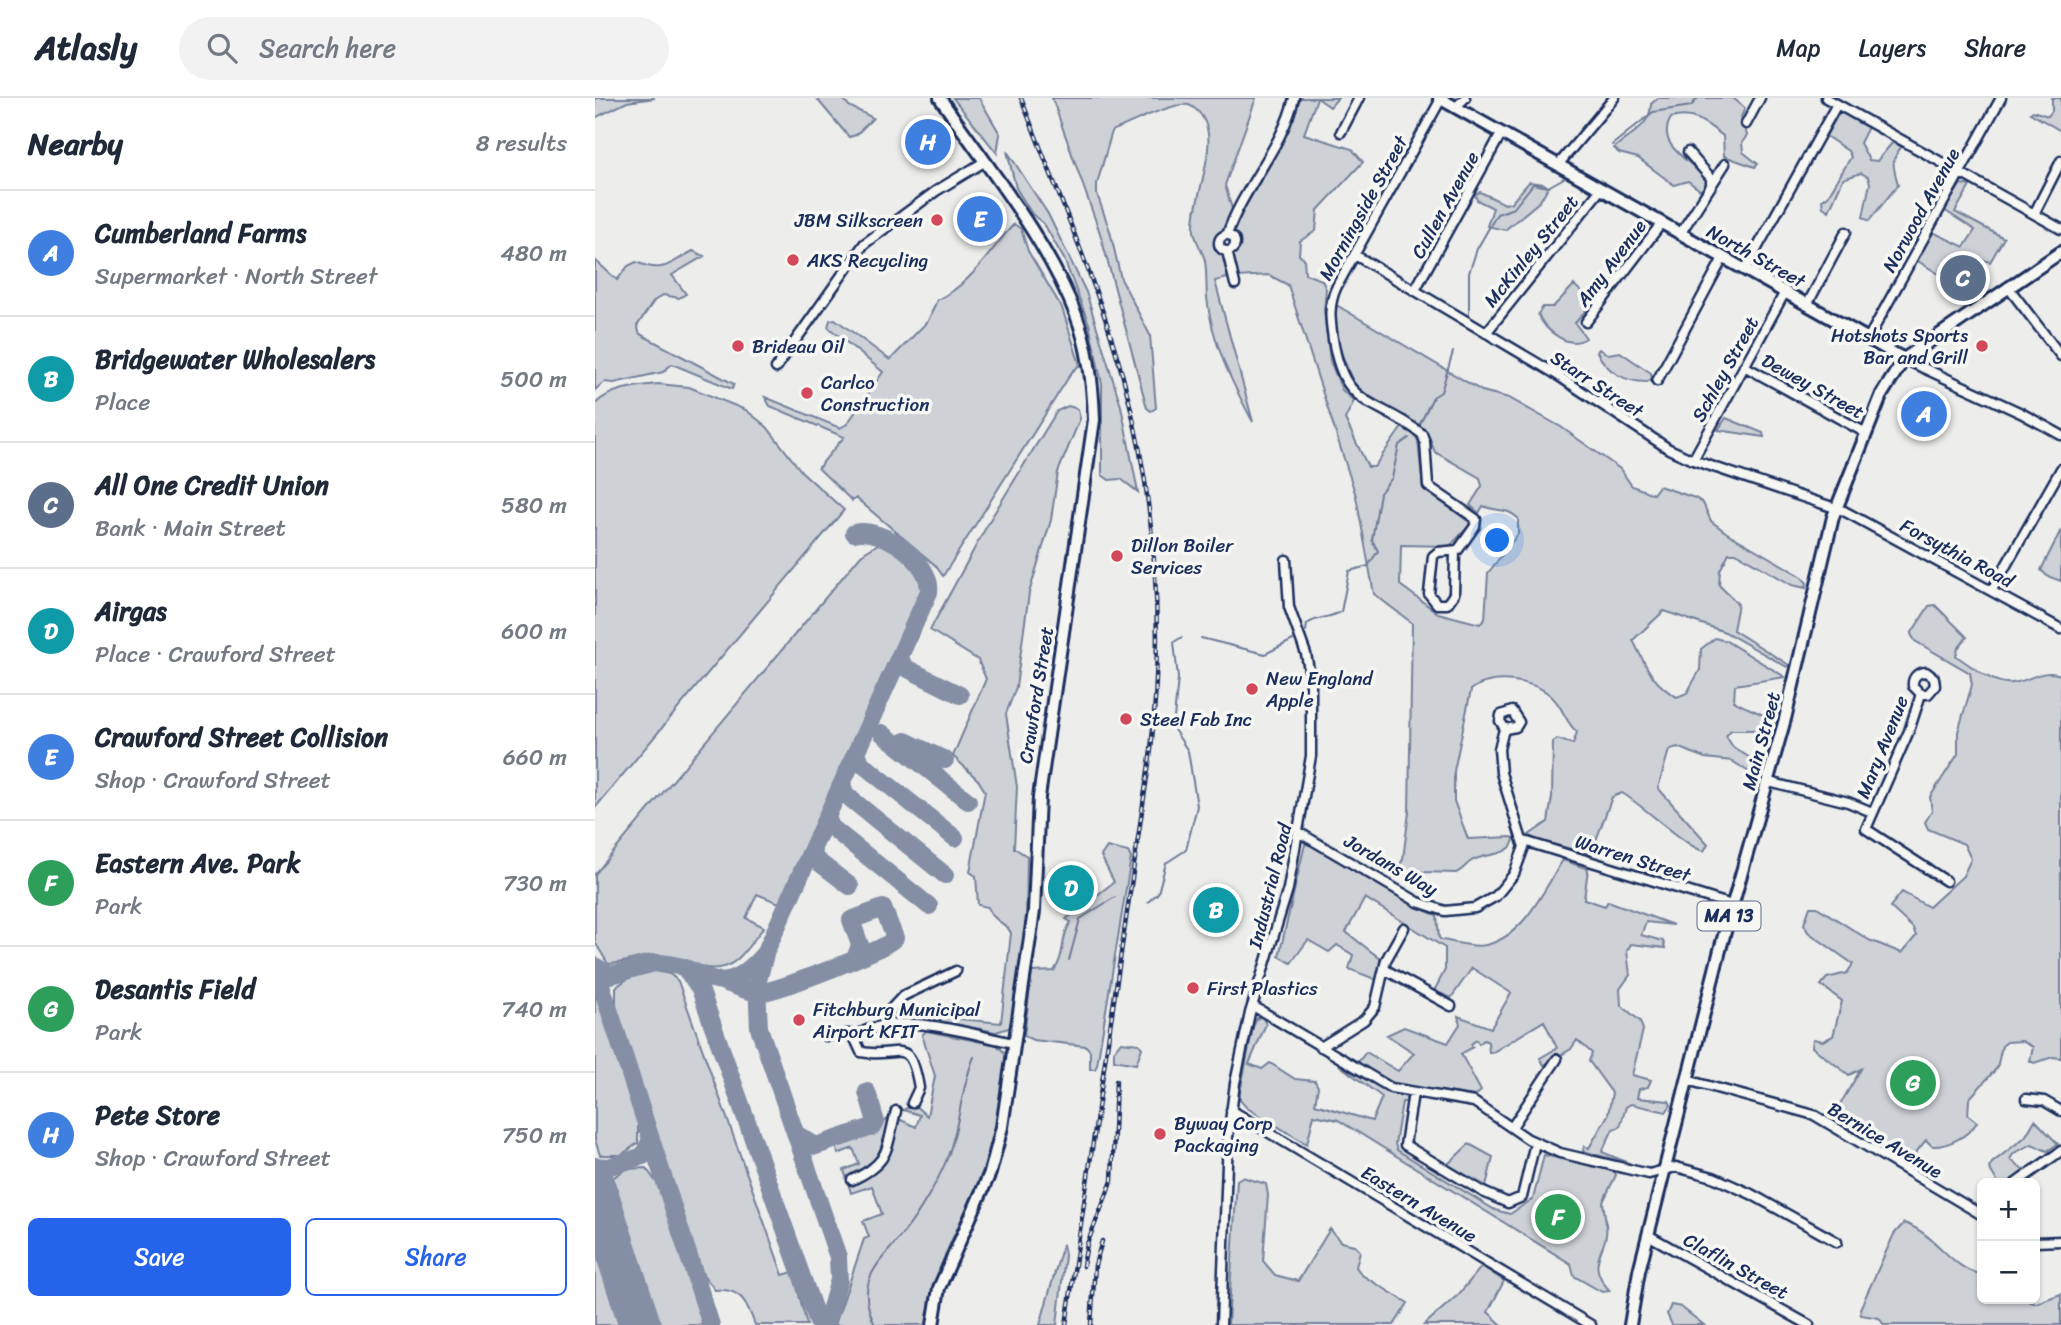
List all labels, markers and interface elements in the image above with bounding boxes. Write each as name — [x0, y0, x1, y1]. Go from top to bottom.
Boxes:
search box — [179, 17, 669, 80]
text: Atlasly — [35, 19, 137, 77]
text: Search here — [259, 25, 396, 71]
text: Map — [1776, 27, 1821, 69]
text: Layers — [1859, 27, 1926, 69]
text: Share — [1964, 27, 2026, 69]
icon: search — [203, 29, 241, 67]
pin: H — [905, 116, 951, 168]
text: Nearby — [28, 117, 123, 171]
text: 8 results — [476, 123, 567, 164]
street label: Morningside Street — [1309, 128, 1417, 287]
street label: Norwood Avenue — [1873, 141, 1969, 279]
street label: Cullen Avenue — [1402, 145, 1488, 265]
street label: McKinley Street — [1475, 187, 1587, 315]
pin: E — [957, 193, 1003, 245]
place label: JBM Silkscreen — [794, 204, 923, 237]
text: Cumberland Farms — [95, 210, 306, 256]
marker: JBM Silkscreen — [929, 212, 945, 228]
street label: Amy Avenue — [1566, 212, 1655, 315]
street label: North Street — [1700, 215, 1813, 298]
text: A — [43, 233, 59, 274]
text: 480 m — [501, 233, 567, 274]
place label: AKS Recycling — [806, 244, 928, 277]
marker: AKS Recycling — [785, 252, 801, 268]
pin: C — [1940, 252, 1986, 304]
text: Supermarket · North Street — [95, 256, 377, 297]
street label: Schley Street — [1682, 310, 1768, 428]
place label: Hotshots Sports Bar and Grill — [1831, 319, 1969, 374]
place label: Brideau Oil — [752, 330, 845, 363]
text: Bridgewater Wholesalers — [95, 336, 375, 382]
marker: Brideau Oil — [730, 338, 746, 354]
marker: Hotshots Sports Bar and Grill — [1974, 338, 1990, 354]
street label: Starr Street — [1544, 341, 1651, 427]
street label: Dewey Street — [1755, 344, 1871, 428]
text: B — [44, 359, 58, 400]
text: 500 m — [500, 359, 567, 400]
place label: Carlco Construction — [821, 366, 929, 421]
text: Place — [95, 382, 150, 423]
marker: Carlco Construction — [799, 385, 815, 401]
pin: A — [1901, 388, 1947, 440]
text: All One Credit Union — [95, 462, 329, 508]
text: C — [44, 485, 58, 526]
text: 580 m — [501, 485, 567, 526]
text: Bank · Main Street — [95, 508, 286, 549]
street label: Forsythia Road — [1894, 509, 2022, 598]
your location — [1480, 523, 1514, 557]
place label: Dillon Boiler Services — [1131, 529, 1234, 584]
marker: Dillon Boiler Services — [1109, 548, 1125, 564]
text: Airgas — [95, 588, 167, 634]
text: D — [44, 611, 58, 652]
text: 600 m — [501, 611, 567, 652]
street label: Crawford Street — [1009, 624, 1063, 766]
text: Place · Crawford Street — [95, 634, 336, 675]
place label: New England Apple — [1265, 662, 1375, 717]
marker: New England Apple — [1244, 681, 1260, 697]
street label: Main Street — [1732, 688, 1790, 794]
street label: Mary Avenue — [1846, 690, 1918, 804]
place label: Steel Fab Inc — [1140, 703, 1252, 736]
marker: Steel Fab Inc — [1118, 711, 1134, 727]
text: Crawford Street Collision — [95, 714, 388, 760]
text: E — [45, 737, 57, 778]
text: 660 m — [503, 737, 567, 778]
text: Shop · Crawford Street — [95, 760, 331, 801]
street label: Industrial Road — [1238, 818, 1302, 953]
street label: Jordans Way — [1337, 824, 1444, 905]
street label: Warren Street — [1571, 825, 1696, 892]
text: Eastern Ave. Park — [95, 840, 300, 886]
pin: D — [1048, 862, 1094, 914]
text: F — [45, 863, 57, 904]
text: 730 m — [503, 863, 567, 904]
pin: B — [1193, 884, 1239, 936]
text: Park — [95, 886, 142, 927]
road number: MA 13 — [1697, 902, 1761, 930]
text: Desantis Field — [95, 966, 255, 1012]
place label: First Plastics — [1207, 972, 1318, 1005]
marker: First Plastics — [1185, 980, 1201, 996]
text: G — [44, 989, 58, 1030]
text: 740 m — [501, 989, 567, 1030]
place label: Fitchburg Municipal Airport KFIT — [812, 993, 981, 1048]
text: Park — [95, 1012, 142, 1053]
marker: Fitchburg Municipal Airport KFIT — [791, 1012, 807, 1028]
pin: G — [1890, 1057, 1936, 1109]
text: Pete Store — [95, 1092, 220, 1138]
street label: Bernice Avenue — [1821, 1093, 1949, 1187]
place label: Byway Corp Packaging — [1174, 1107, 1273, 1162]
text: H — [43, 1115, 59, 1156]
text: 750 m — [502, 1115, 567, 1156]
marker: Byway Corp Packaging — [1152, 1126, 1168, 1142]
text: Shop · Crawford Street — [95, 1138, 331, 1179]
street label: Eastern Avenue — [1355, 1156, 1484, 1252]
map controls — [1977, 1178, 2040, 1304]
button: + — [1977, 1178, 2040, 1241]
pin: F — [1535, 1191, 1581, 1243]
button: Save — [28, 1218, 291, 1296]
button: Share — [305, 1218, 567, 1296]
street label: Claflin Street — [1677, 1223, 1795, 1309]
button: − — [1977, 1241, 2040, 1304]

